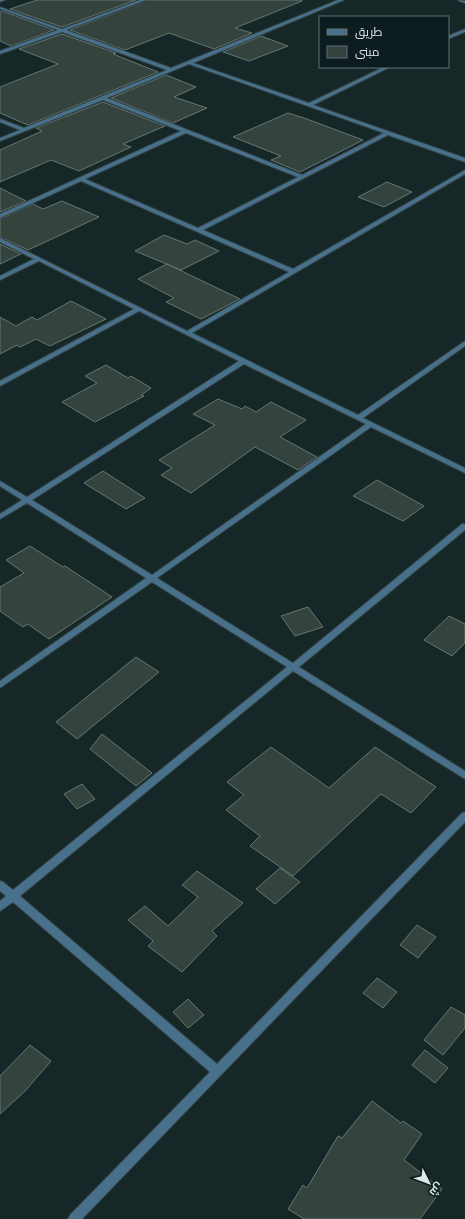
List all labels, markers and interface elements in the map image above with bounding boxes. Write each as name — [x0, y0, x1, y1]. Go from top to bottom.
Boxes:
legend — [319, 16, 449, 68]
text: طريق — [355, 25, 383, 39]
text: مبنى — [355, 45, 380, 59]
north arrow — [409, 1163, 449, 1203]
text: ش — [427, 1180, 446, 1199]

